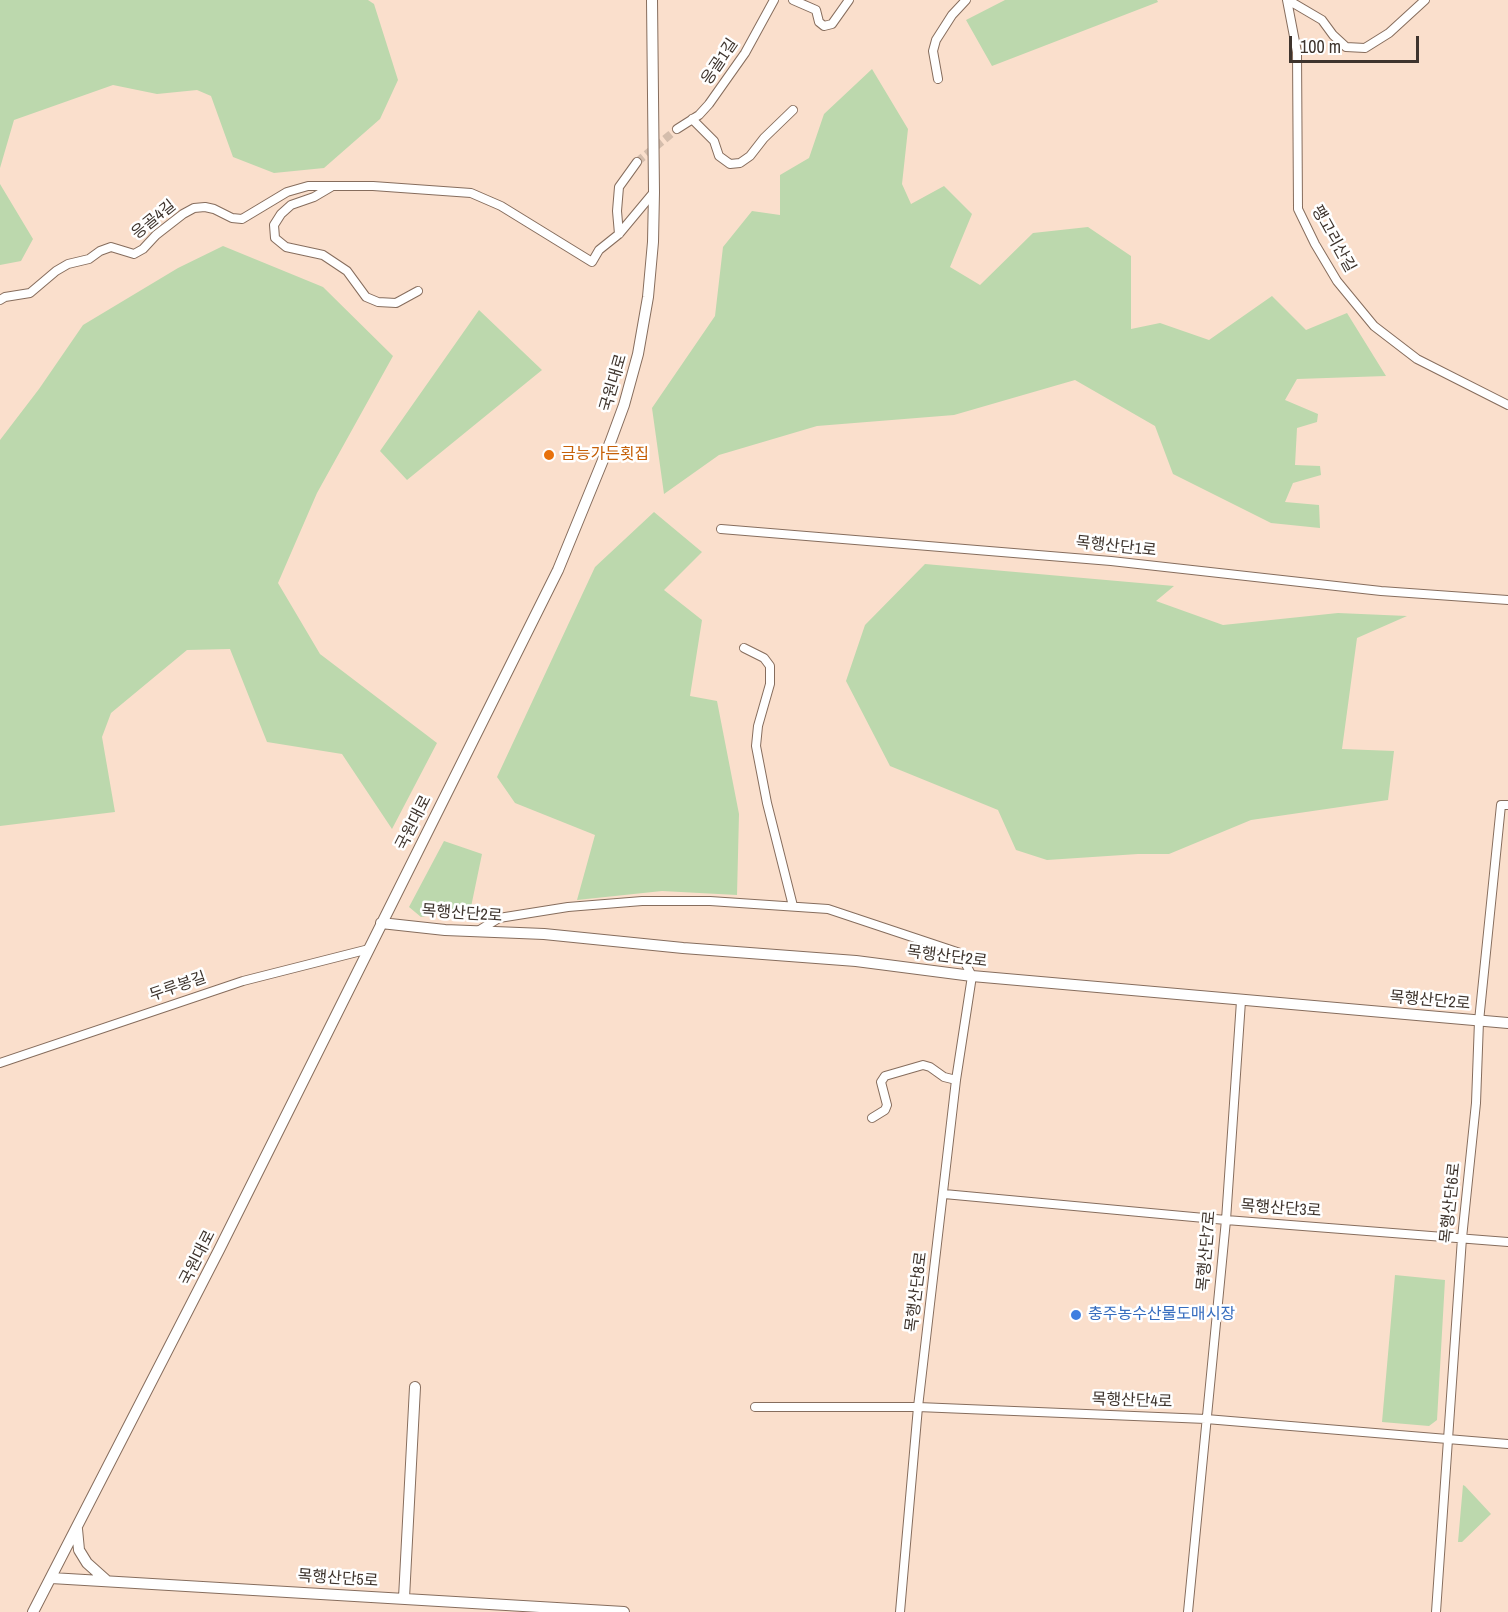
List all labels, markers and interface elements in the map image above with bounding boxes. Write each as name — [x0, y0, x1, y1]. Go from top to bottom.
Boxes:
scale bar — [1292, 24, 1422, 62]
text: 100 m — [1300, 34, 1341, 59]
street label: 응골1길 — [698, 35, 742, 89]
street label: 응골4길 — [128, 196, 180, 244]
street label: 팽고리산길 — [1307, 202, 1359, 276]
street label: 국원대로 — [597, 352, 631, 414]
place label: 금능가든횟집 — [561, 445, 649, 465]
marker: 금능가든횟집 — [542, 448, 556, 462]
street label: 목행산단1로 — [1075, 533, 1157, 561]
street label: 국원대로 — [392, 792, 436, 854]
street label: 목행산단2로 — [421, 902, 503, 926]
street label: 목행산단2로 — [906, 943, 988, 971]
street label: 두루봉길 — [147, 968, 209, 1006]
street label: 목행산단2로 — [1389, 988, 1471, 1014]
street label: 목행산단6로 — [1437, 1162, 1465, 1244]
street label: 목행산단3로 — [1240, 1197, 1322, 1221]
street label: 목행산단7로 — [1194, 1210, 1220, 1292]
street label: 국원대로 — [176, 1227, 220, 1289]
street label: 목행산단8로 — [903, 1251, 931, 1333]
place label: 충주농수산물도매시장 — [1088, 1305, 1235, 1325]
marker: 충주농수산물도매시장 — [1069, 1308, 1083, 1322]
street label: 목행산단4로 — [1091, 1390, 1173, 1412]
street label: 목행산단5로 — [297, 1567, 379, 1591]

